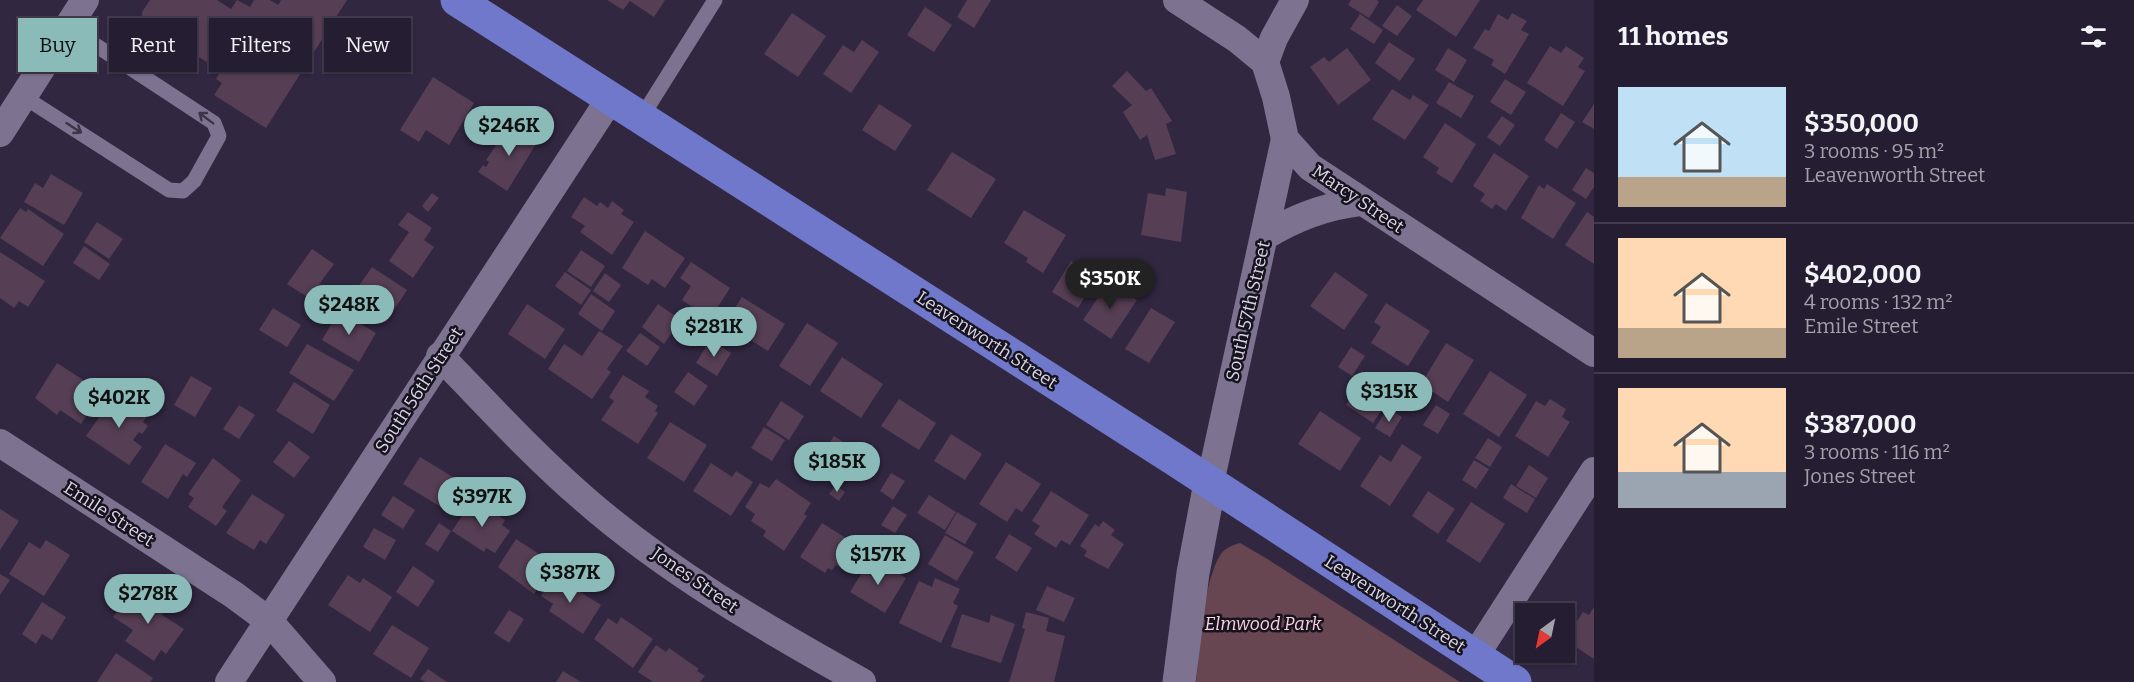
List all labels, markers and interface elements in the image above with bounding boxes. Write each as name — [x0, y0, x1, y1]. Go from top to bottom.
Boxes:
chip: Buy — [18, 18, 97, 72]
chip: Rent — [109, 18, 197, 72]
chip: Filters — [209, 18, 312, 72]
chip: New — [324, 18, 411, 72]
icon: filters — [2077, 20, 2110, 53]
text: 11 homes — [1618, 21, 1729, 52]
pin: $246K — [467, 106, 551, 157]
text: $350,000 — [1804, 108, 1919, 139]
icon: home — [1666, 111, 1738, 183]
one-way arrow — [199, 112, 215, 125]
text: $246K — [478, 113, 540, 137]
one-way arrow — [65, 122, 82, 134]
text: 3 rooms · 95 m² — [1804, 139, 1944, 163]
street label: Marcy Street — [1308, 160, 1408, 238]
text: Leavenworth Street — [1804, 163, 1985, 187]
street label: South 57th Street — [1221, 238, 1275, 383]
pin: $350K — [1068, 259, 1152, 310]
text: $402,000 — [1804, 259, 1922, 290]
icon: home — [1666, 262, 1738, 334]
text: $350K — [1079, 266, 1141, 290]
pin: $248K — [307, 285, 391, 336]
street label: Leavenworth Street — [913, 286, 1062, 394]
text: 4 rooms · 132 m² — [1804, 290, 1953, 314]
text: $248K — [318, 292, 380, 316]
pin: $281K — [672, 307, 756, 358]
text: $281K — [685, 314, 743, 338]
text: Emile Street — [1804, 314, 1918, 338]
street label: South 56th Street — [370, 323, 468, 457]
pin: $315K — [1347, 372, 1431, 423]
pin: $402K — [77, 378, 161, 429]
text: $315K — [1360, 379, 1418, 403]
text: $402K — [88, 385, 150, 409]
text: $387,000 — [1804, 409, 1917, 440]
icon: home — [1666, 412, 1738, 484]
text: 3 rooms · 116 m² — [1804, 440, 1950, 464]
pin: $185K — [795, 442, 879, 493]
text: $185K — [808, 449, 866, 473]
text: Jones Street — [1804, 464, 1915, 488]
street label: Emile Street — [60, 477, 159, 552]
pin: $397K — [440, 477, 524, 528]
text: $397K — [452, 484, 512, 508]
pin: $157K — [836, 535, 920, 586]
street label: Jones Street — [647, 542, 743, 618]
text: $157K — [850, 542, 906, 566]
street label: Leavenworth Street — [1321, 550, 1470, 658]
pin: $387K — [528, 553, 612, 604]
text: $387K — [540, 560, 600, 584]
pin: $278K — [106, 574, 190, 625]
text: $278K — [118, 581, 178, 605]
north arrow — [1515, 603, 1575, 663]
map controls — [1515, 603, 1575, 663]
park label: Elmwood Park — [1204, 613, 1322, 635]

